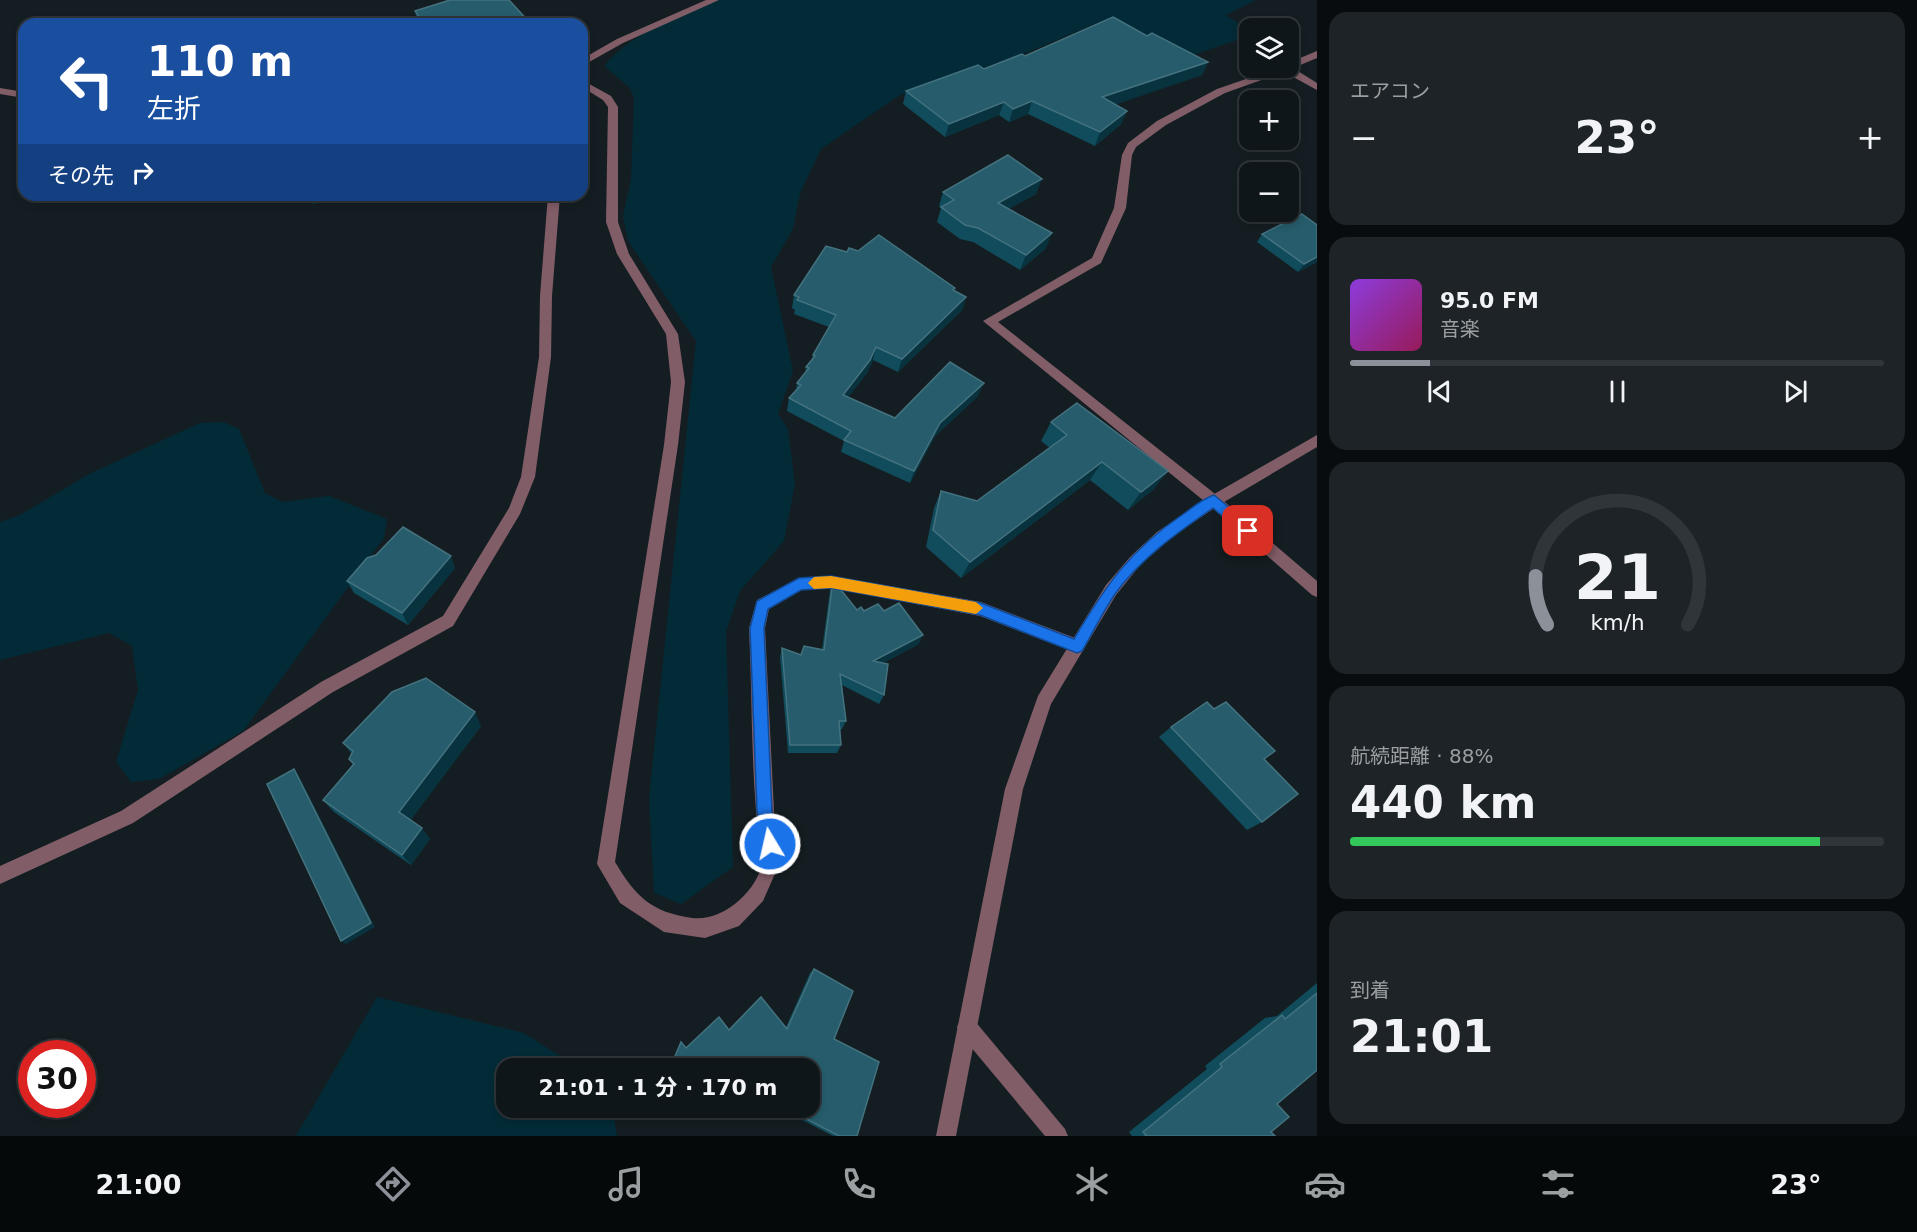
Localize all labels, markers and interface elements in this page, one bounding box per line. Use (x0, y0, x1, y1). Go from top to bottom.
map controls (1239, 18, 1299, 222)
button: layers (1239, 18, 1299, 78)
text: 110 m (147, 37, 293, 86)
icon: left (48, 42, 126, 120)
text: エアコン (1350, 79, 1430, 103)
button: + (1239, 90, 1299, 150)
text: 左折 (147, 93, 201, 124)
text: 23° (1574, 111, 1660, 164)
text: − (1350, 118, 1378, 157)
text: + (1856, 118, 1884, 157)
icon: right (126, 156, 159, 189)
button: − (1239, 162, 1299, 222)
text: その先 (48, 163, 114, 188)
text: 95.0 FM (1440, 288, 1539, 313)
text: 音楽 (1440, 317, 1480, 341)
icon: previous (1423, 375, 1456, 408)
icon: pause (1601, 375, 1634, 408)
icon: next (1779, 375, 1812, 408)
pin (1222, 505, 1273, 556)
icon: arrive (1231, 514, 1264, 547)
text: 21 (1574, 541, 1660, 614)
text: km/h (1590, 610, 1644, 635)
text: 航続距離 · 88% (1350, 744, 1494, 768)
text: 440 km (1350, 776, 1536, 829)
position arrow (738, 812, 802, 876)
text: 到着 (1350, 978, 1390, 1002)
text: 21:01 (1350, 1010, 1493, 1063)
speed limit sign: 30 (18, 1040, 96, 1118)
text: 21:01 · 1 分 · 170 m (539, 1075, 777, 1100)
icon: directions (372, 1163, 414, 1205)
icon: music (605, 1163, 647, 1205)
icon: phone (838, 1163, 880, 1205)
icon: climate (1071, 1163, 1113, 1205)
icon: car (1304, 1163, 1346, 1205)
icon: filters (1537, 1163, 1579, 1205)
text: 21:00 (95, 1169, 181, 1200)
text: 23° (1770, 1169, 1821, 1200)

